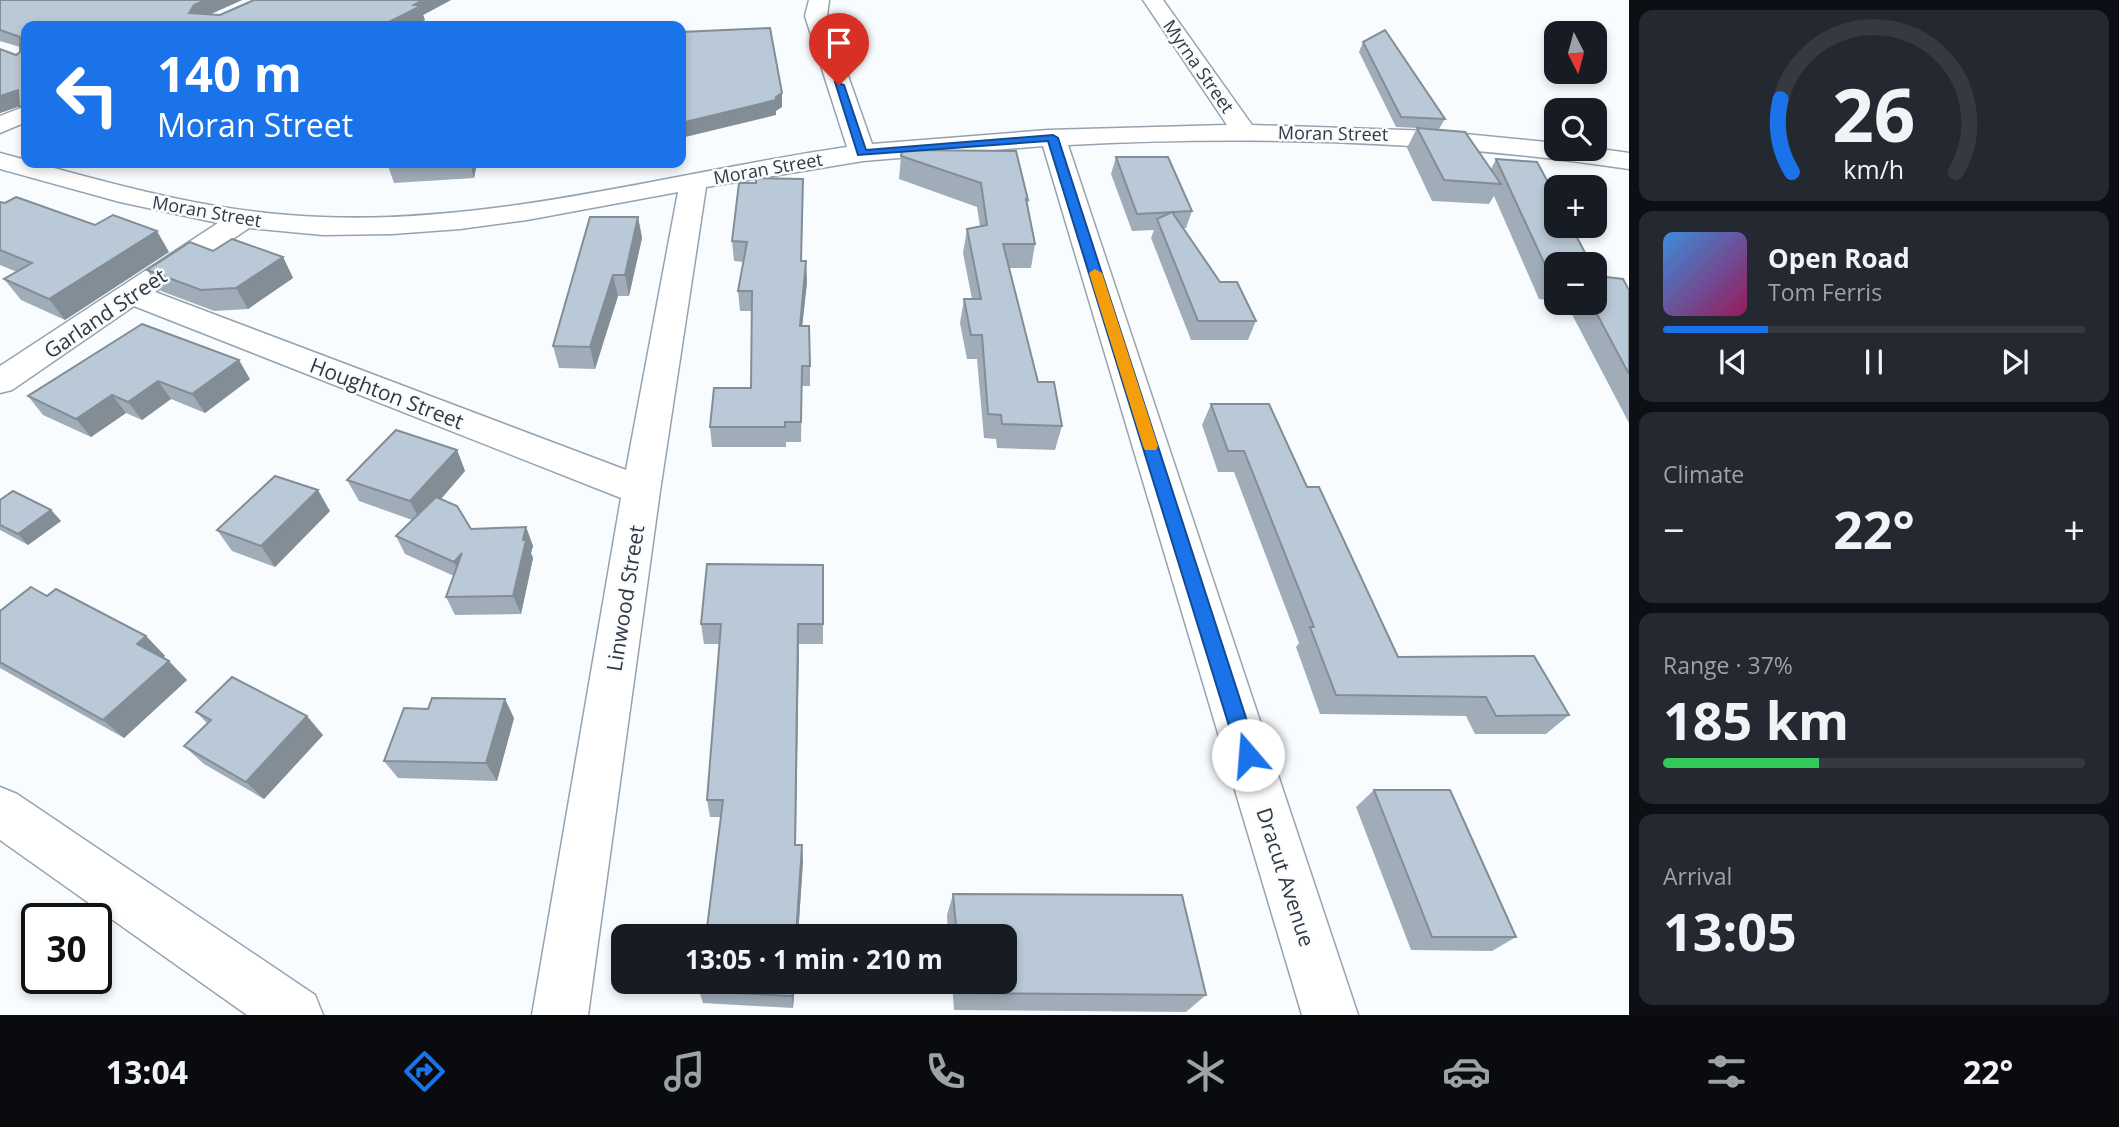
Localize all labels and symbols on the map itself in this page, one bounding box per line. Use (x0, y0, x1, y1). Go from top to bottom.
pin (809, 13, 869, 85)
street label: Myrna Street (1158, 15, 1240, 117)
north arrow (1544, 21, 1606, 84)
street label: Moran Street (1278, 120, 1388, 146)
street label: Moran Street (712, 147, 824, 189)
street label: Moran Street (151, 190, 263, 232)
street label: Garland Street (38, 262, 172, 364)
street label: Houghton Street (306, 351, 468, 435)
street label: Linwood Street (600, 523, 650, 673)
position arrow (1211, 718, 1285, 792)
street label: Dracut Avenue (1250, 804, 1322, 950)
speed limit sign: 30 (21, 903, 112, 994)

